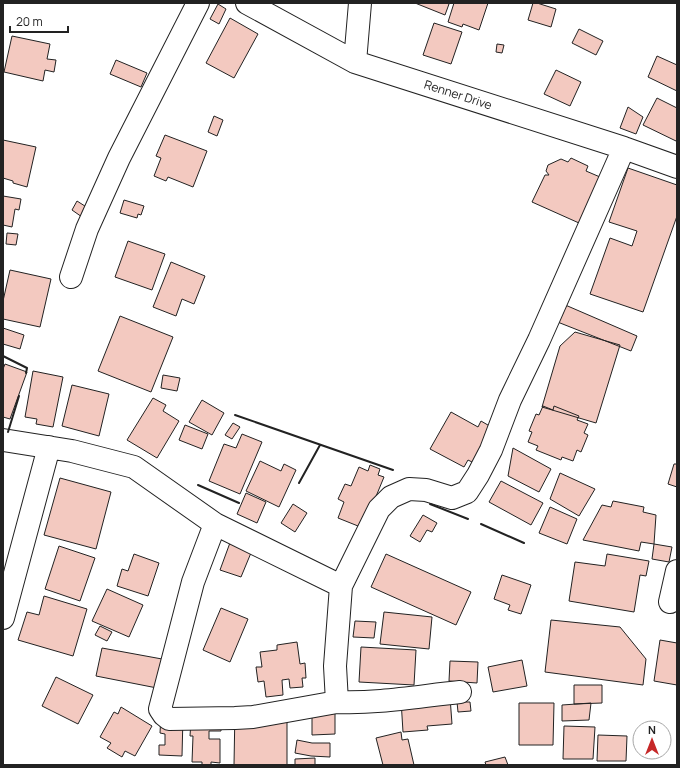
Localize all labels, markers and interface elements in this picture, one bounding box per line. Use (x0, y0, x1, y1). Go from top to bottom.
scale bar (10, 8, 68, 34)
text: 20 m (16, 13, 43, 30)
street label: Renner Drive (422, 76, 494, 113)
north arrow (632, 720, 672, 760)
text: N (648, 722, 656, 737)

